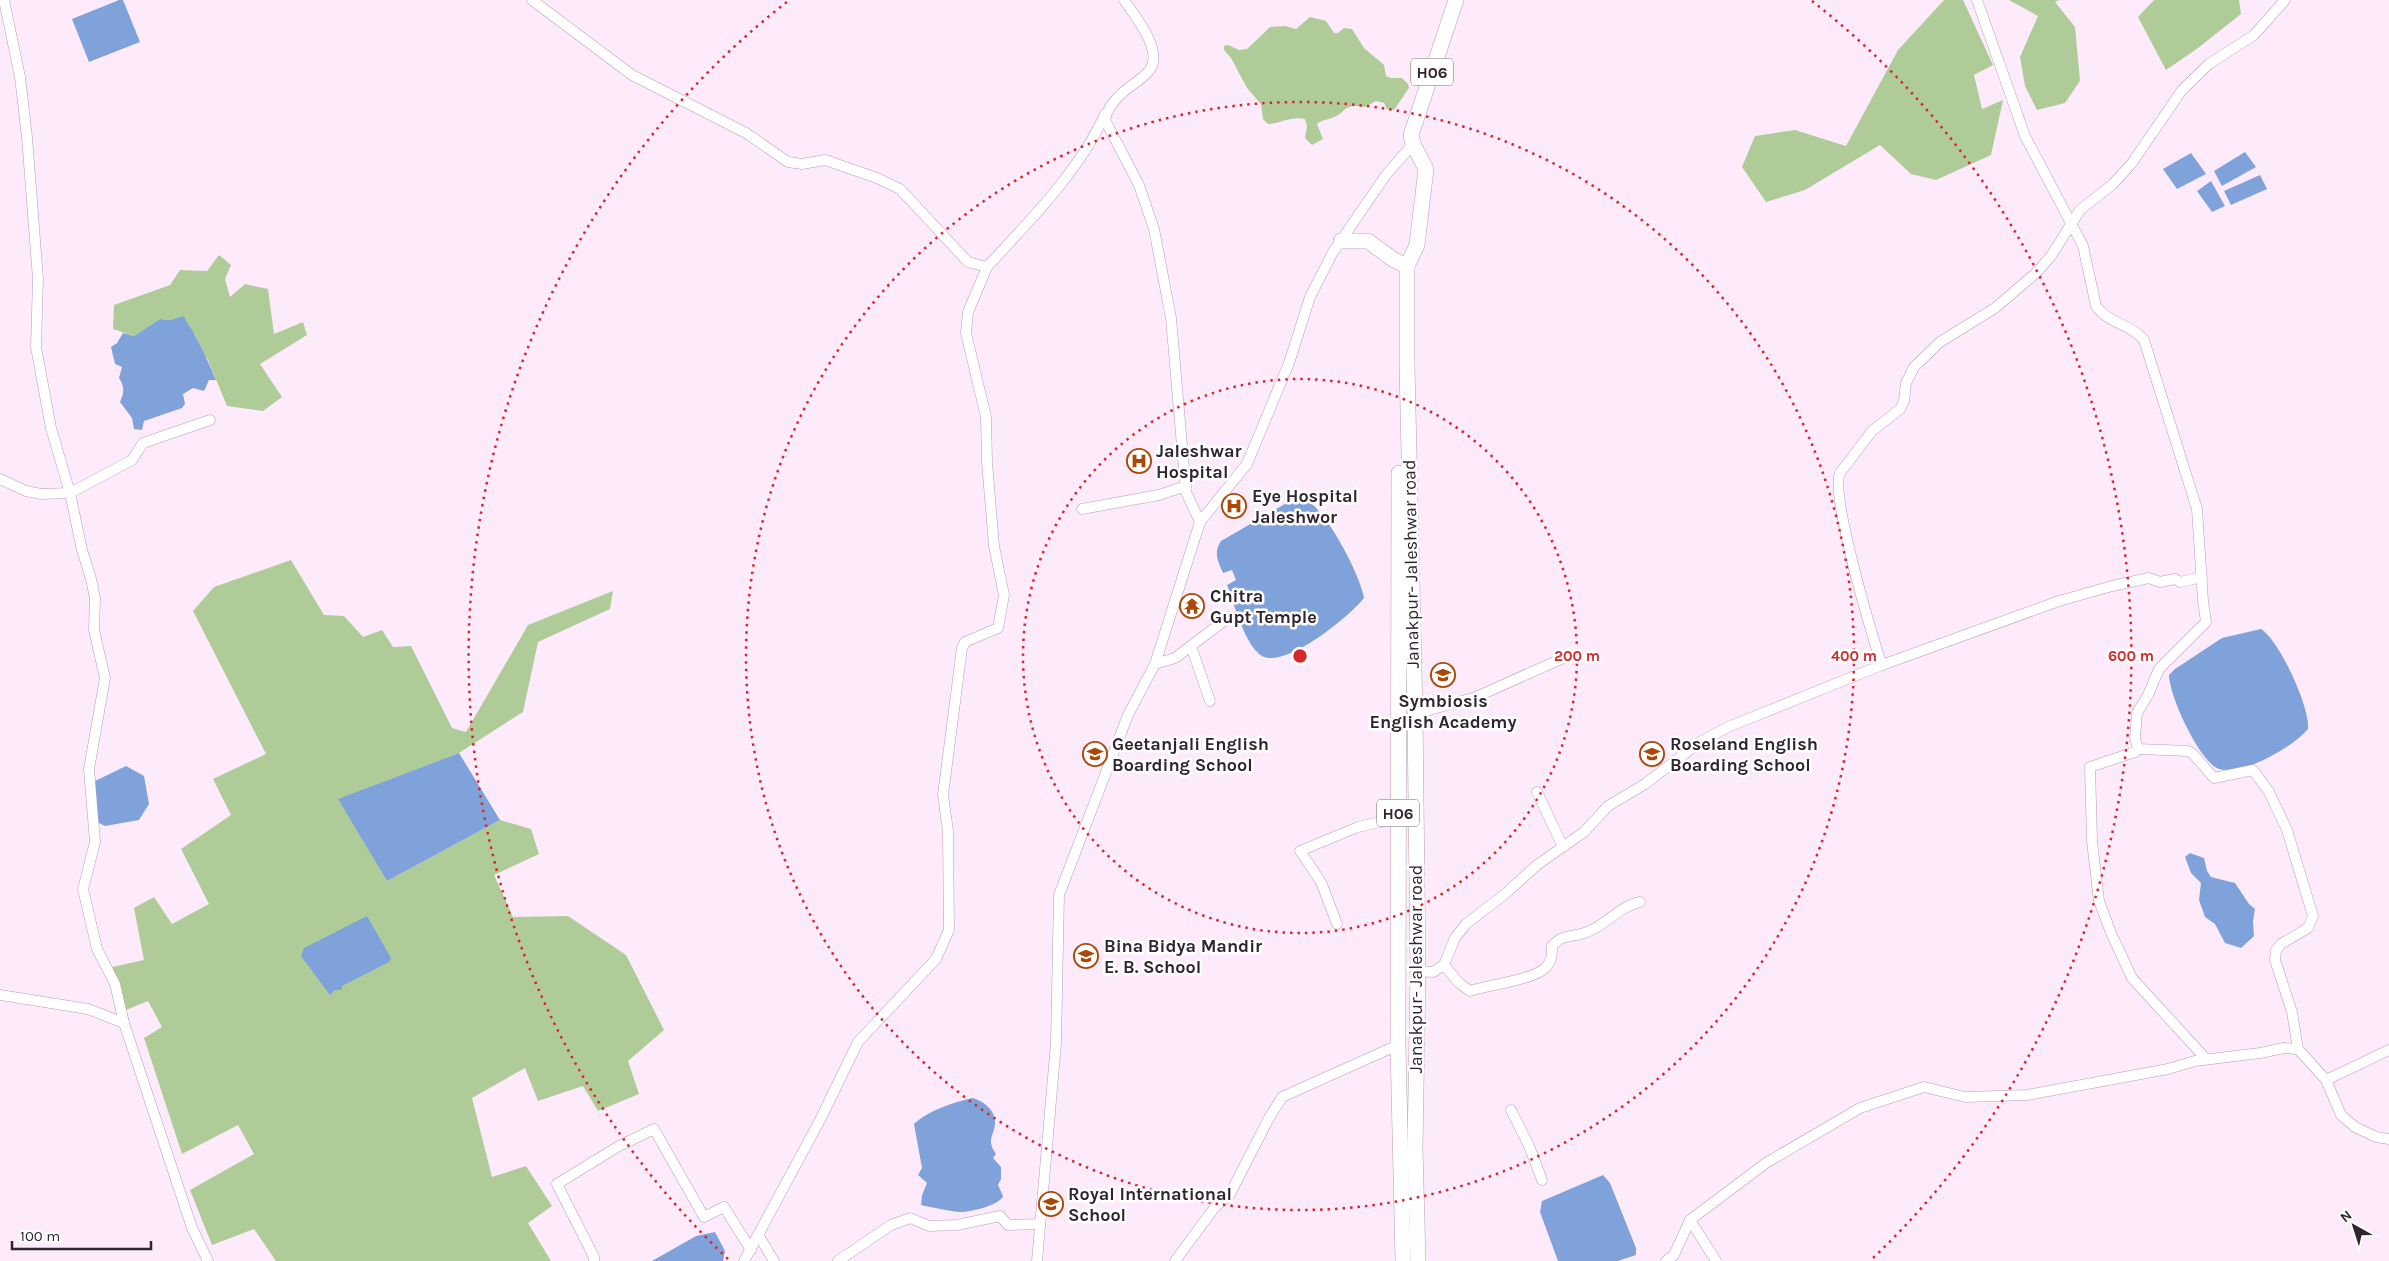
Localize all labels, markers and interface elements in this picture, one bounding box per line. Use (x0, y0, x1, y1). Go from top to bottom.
road number: H06 (1411, 58, 1453, 86)
place label: Jaleshwar Hospital (1156, 440, 1241, 483)
hospital icon: Jaleshwar Hospital (1126, 448, 1152, 474)
street label: Janakpur- Jaleshwar road (1398, 459, 1424, 669)
place label: Eye Hospital Jaleshwor (1252, 485, 1358, 528)
hospital icon: Eye Hospital Jaleshwor (1221, 493, 1247, 519)
place label: Chitra Gupt Temple (1210, 585, 1317, 628)
temple icon: Chitra Gupt Temple (1179, 593, 1205, 619)
centre of rings (1291, 647, 1309, 665)
text: 200 m (1554, 647, 1600, 665)
text: 400 m (1831, 647, 1877, 665)
text: 600 m (2108, 647, 2154, 665)
school or university icon: Symbiosis English Academy (1430, 662, 1456, 688)
place label: Symbiosis English Academy (1370, 690, 1516, 733)
place label: Geetanjali English Boarding School (1112, 733, 1269, 776)
place label: Roseland English Boarding School (1670, 733, 1818, 776)
school or university icon: Geetanjali English Boarding School (1082, 741, 1108, 767)
school or university icon: Roseland English Boarding School (1639, 741, 1665, 767)
road number: H06 (1377, 800, 1419, 826)
street label: Janakpur- Jaleshwar road (1405, 865, 1427, 1073)
place label: Bina Bidya Mandir E. B. School (1104, 935, 1262, 978)
school or university icon: Bina Bidya Mandir E. B. School (1073, 943, 1099, 969)
place label: Royal International School (1068, 1183, 1232, 1226)
school or university icon: Royal International School (1038, 1191, 1064, 1217)
north arrow (2329, 1201, 2379, 1251)
text: N (2337, 1207, 2355, 1226)
scale bar (12, 1218, 151, 1250)
text: 100 m (20, 1227, 60, 1245)

